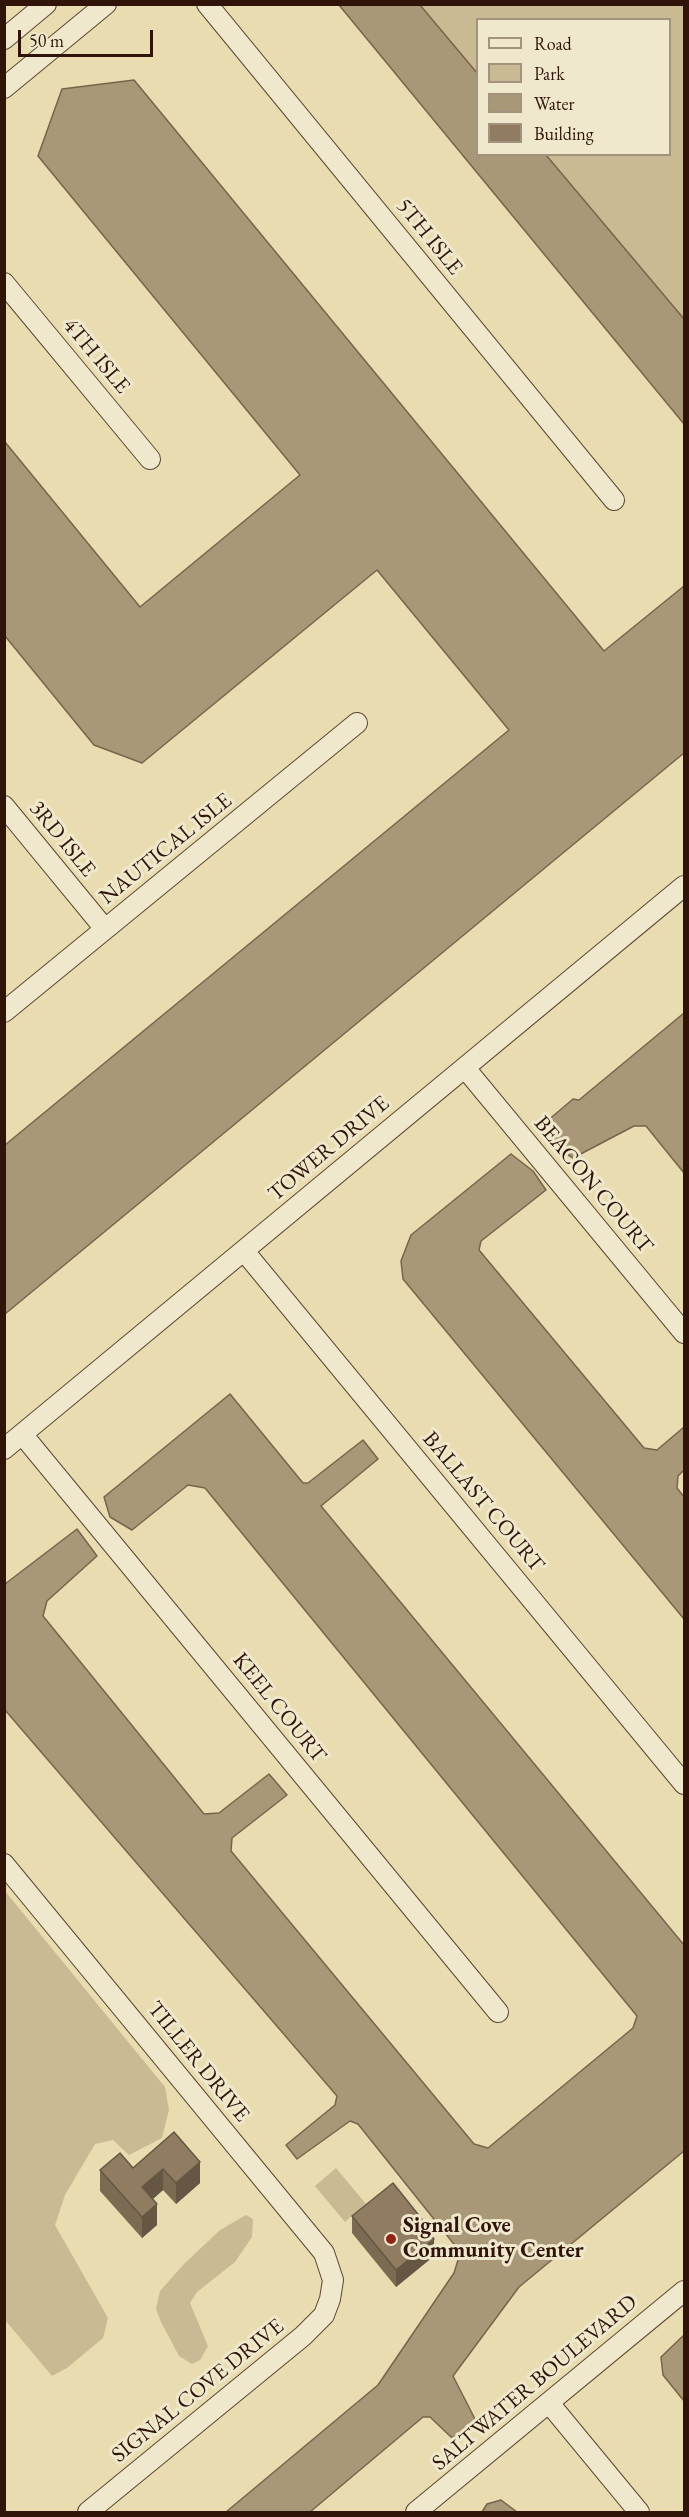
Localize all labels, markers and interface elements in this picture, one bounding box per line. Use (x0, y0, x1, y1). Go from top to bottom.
scale bar (21, 18, 156, 56)
legend (476, 18, 671, 156)
text: 50 m (29, 29, 64, 52)
text: Road (534, 32, 572, 55)
text: Park (534, 62, 565, 85)
text: Water (534, 92, 575, 115)
text: Building (534, 122, 594, 145)
street label: 5TH ISLE (390, 194, 468, 280)
street label: 4TH ISLE (57, 313, 135, 399)
street label: NAUTICAL ISLE (95, 788, 237, 910)
street label: 3RD ISLE (23, 796, 101, 882)
street label: TOWER DRIVE (263, 1091, 395, 1207)
street label: BEACON COURT (528, 1111, 658, 1259)
street label: BALLAST COURT (417, 1426, 549, 1578)
street label: KEEL COURT (227, 1648, 331, 1768)
street label: TILLER DRIVE (141, 1996, 255, 2128)
place label: Signal Cove Community Center (403, 2213, 584, 2264)
marker: Signal Cove Community Center (384, 2232, 398, 2246)
street label: SALTWATER BOULEVARD (427, 2289, 643, 2477)
street label: SIGNAL COVE DRIVE (107, 2313, 289, 2469)

